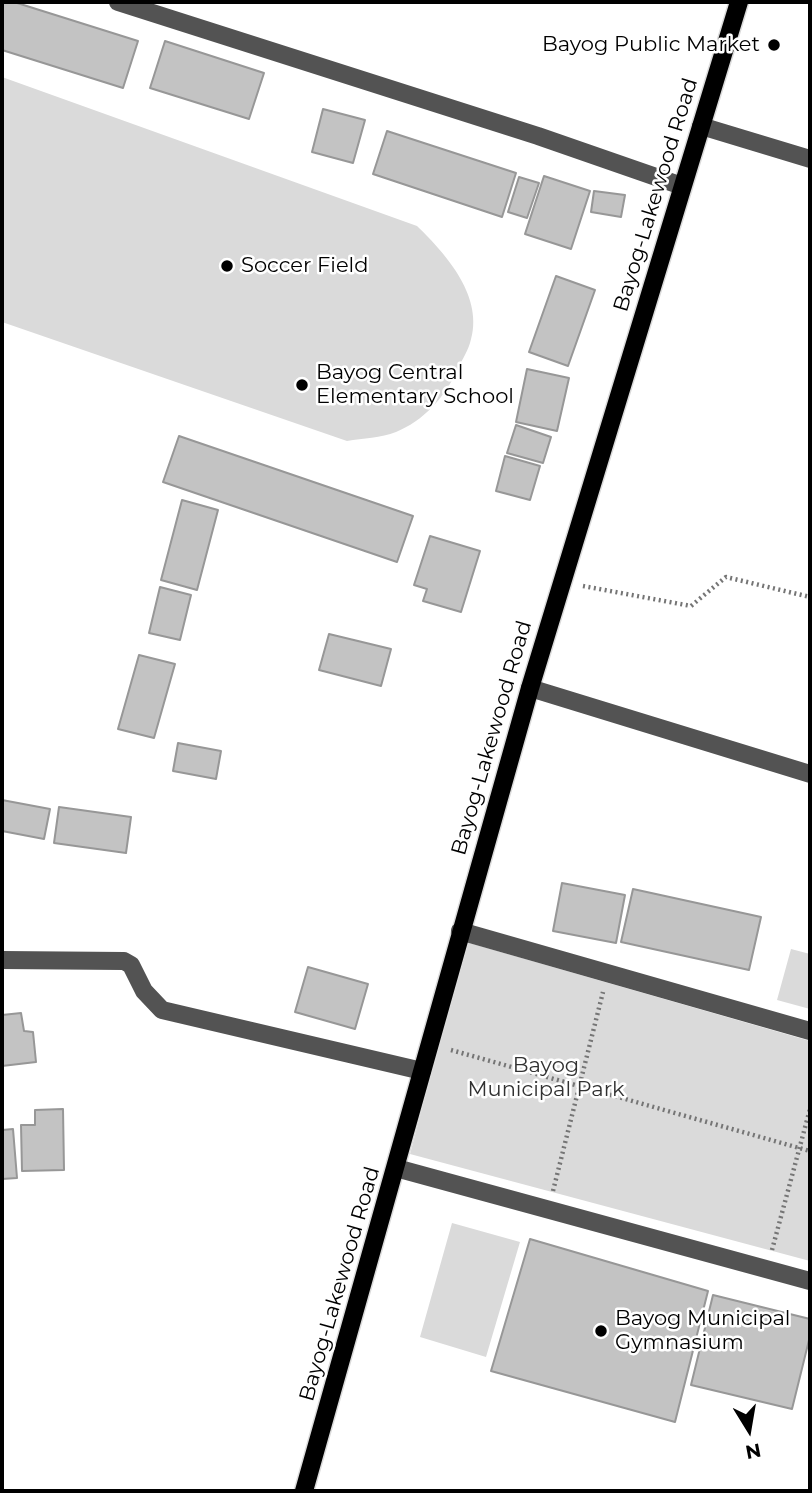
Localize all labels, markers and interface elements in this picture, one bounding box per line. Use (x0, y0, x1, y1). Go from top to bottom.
place label: Bayog Public Market (542, 32, 760, 58)
marker: Bayog Public Market (766, 37, 782, 53)
street label: Bayog-Lakewood Road (608, 75, 704, 315)
place label: Soccer Field (241, 253, 368, 279)
marker: Soccer Field (219, 258, 235, 274)
place label: Bayog Central Elementary School (316, 360, 514, 410)
marker: Bayog Central Elementary School (294, 377, 310, 393)
street label: Bayog-Lakewood Road (446, 618, 538, 858)
park label: Bayog Municipal Park (468, 1053, 624, 1103)
street label: Bayog-Lakewood Road (294, 1164, 386, 1404)
place label: Bayog Municipal Gymnasium (615, 1306, 790, 1356)
marker: Bayog Municipal Gymnasium (593, 1323, 609, 1339)
north arrow (714, 1395, 784, 1465)
text: N (743, 1438, 763, 1464)

